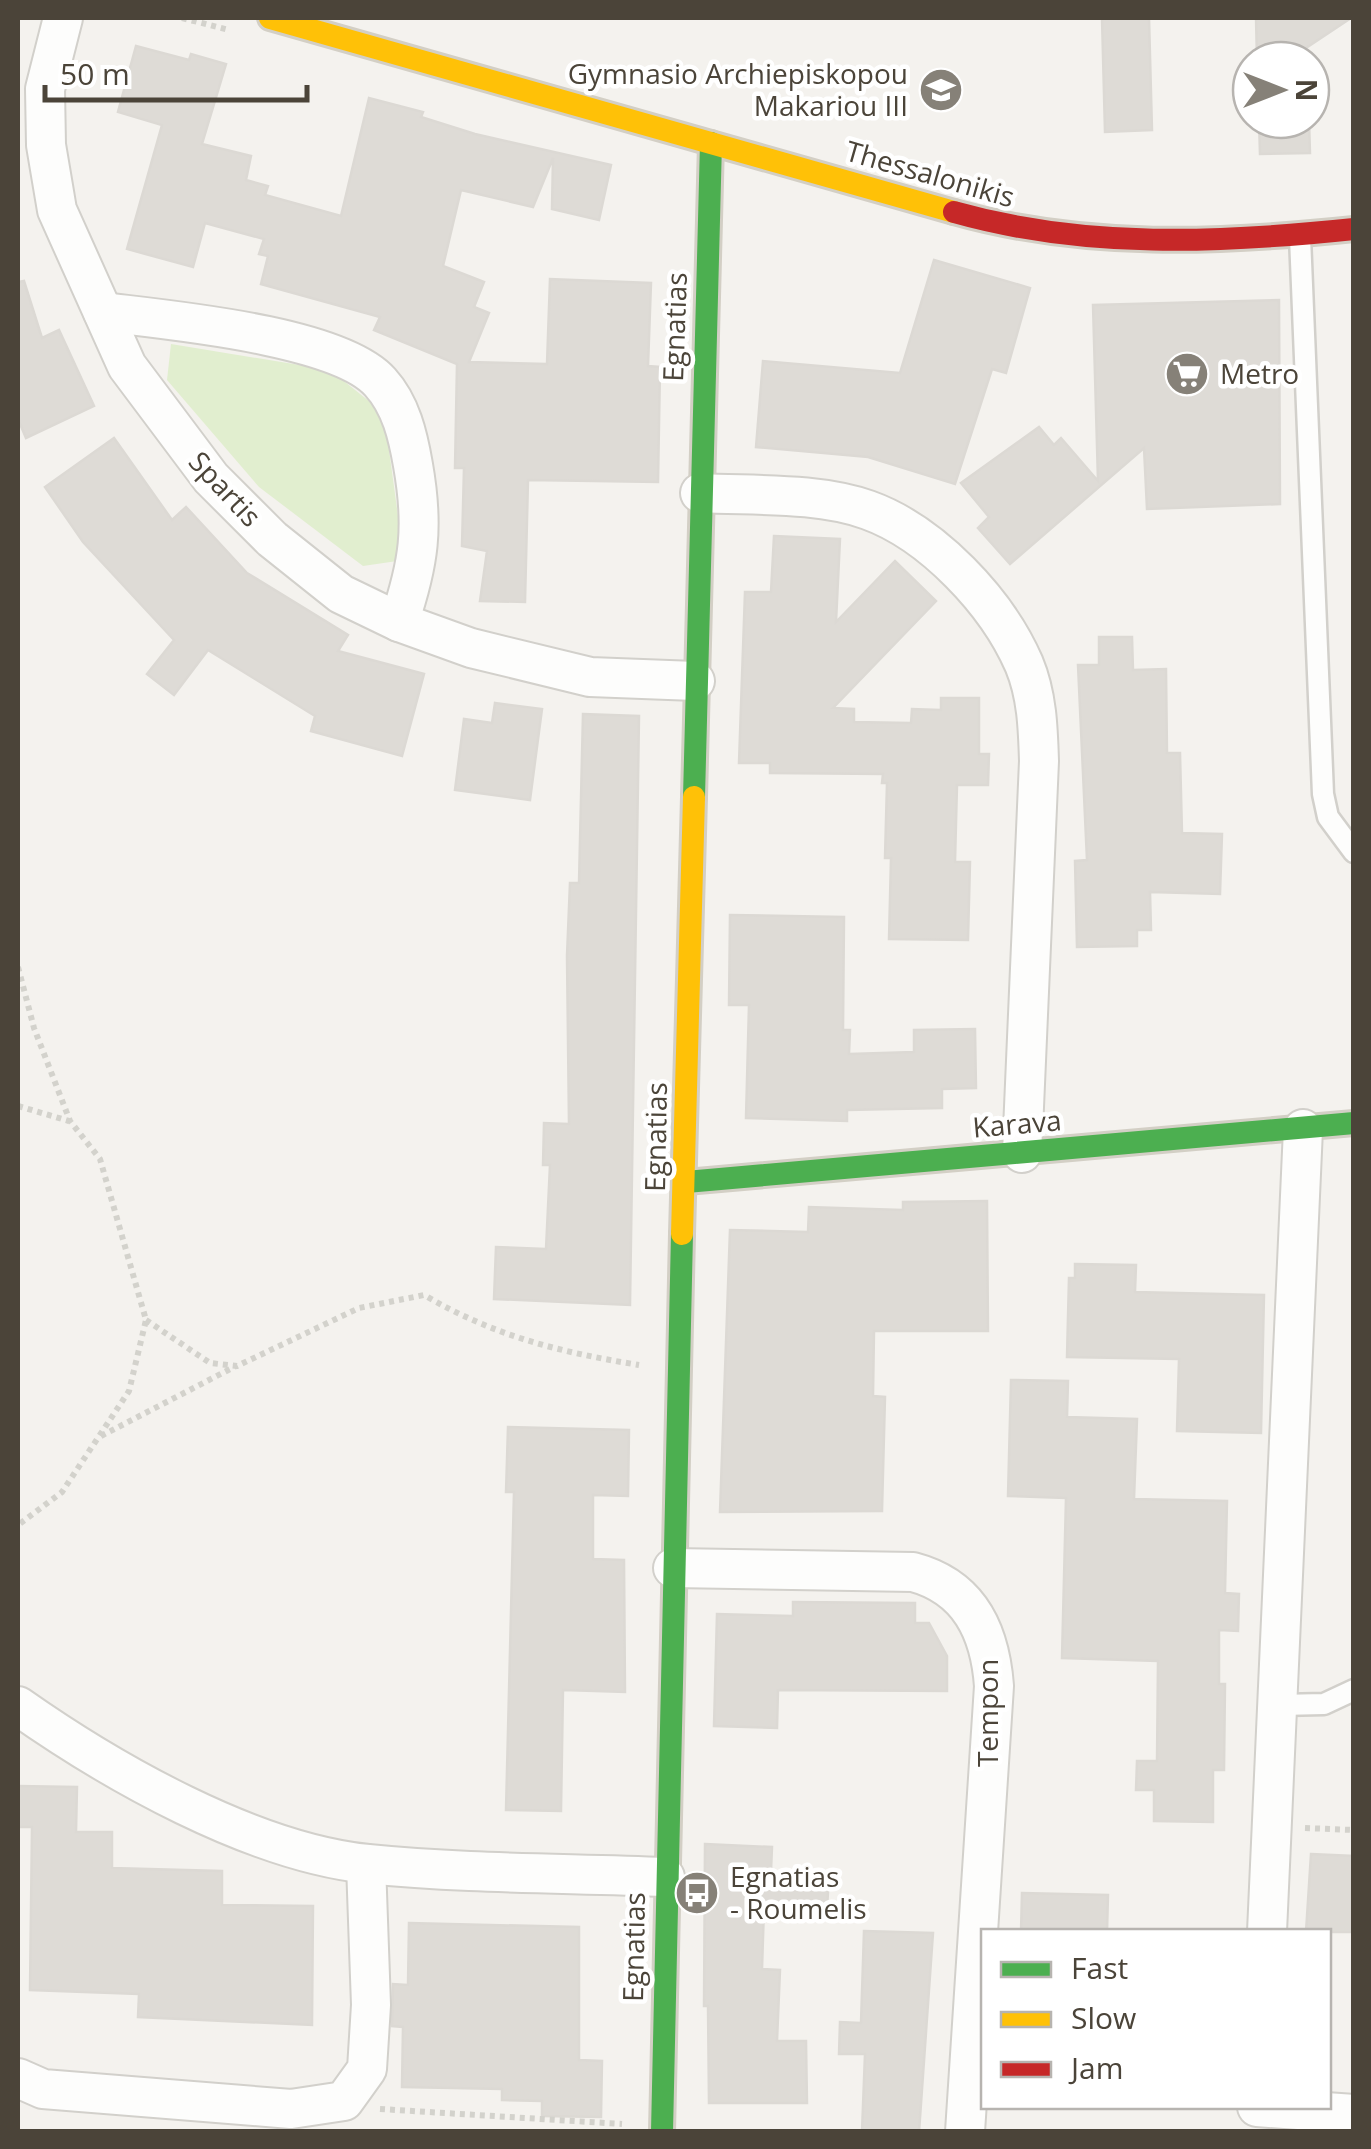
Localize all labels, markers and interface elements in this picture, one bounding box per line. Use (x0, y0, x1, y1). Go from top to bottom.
scale bar (45, 40, 308, 102)
north arrow (1231, 40, 1331, 140)
text: 50 m (60, 53, 130, 94)
place label: Gymnasio Archiepiskopou Makariou III (568, 54, 908, 124)
school or university icon: Gymnasio Archiepiskopou Makariou III (918, 67, 964, 113)
text: N (1288, 79, 1326, 101)
street label: Thessalonikis (841, 131, 1019, 215)
street label: Egnatias (653, 272, 695, 382)
supermarket icon: Metro (1164, 351, 1210, 397)
place label: Metro (1220, 354, 1299, 392)
street label: Spartis (181, 442, 270, 534)
street label: Egnatias (635, 1082, 675, 1192)
street label: Karava (971, 1100, 1063, 1146)
street label: Tempon (968, 1659, 1006, 1767)
place label: Egnatias - Roumelis (730, 1857, 867, 1927)
bus stop icon: Egnatias - Roumelis (674, 1870, 720, 1916)
street label: Egnatias (613, 1892, 653, 2002)
legend (981, 1929, 1331, 2109)
text: Fast (1071, 1947, 1128, 1988)
text: Slow (1071, 1997, 1136, 2038)
text: Jam (1068, 2047, 1124, 2088)

